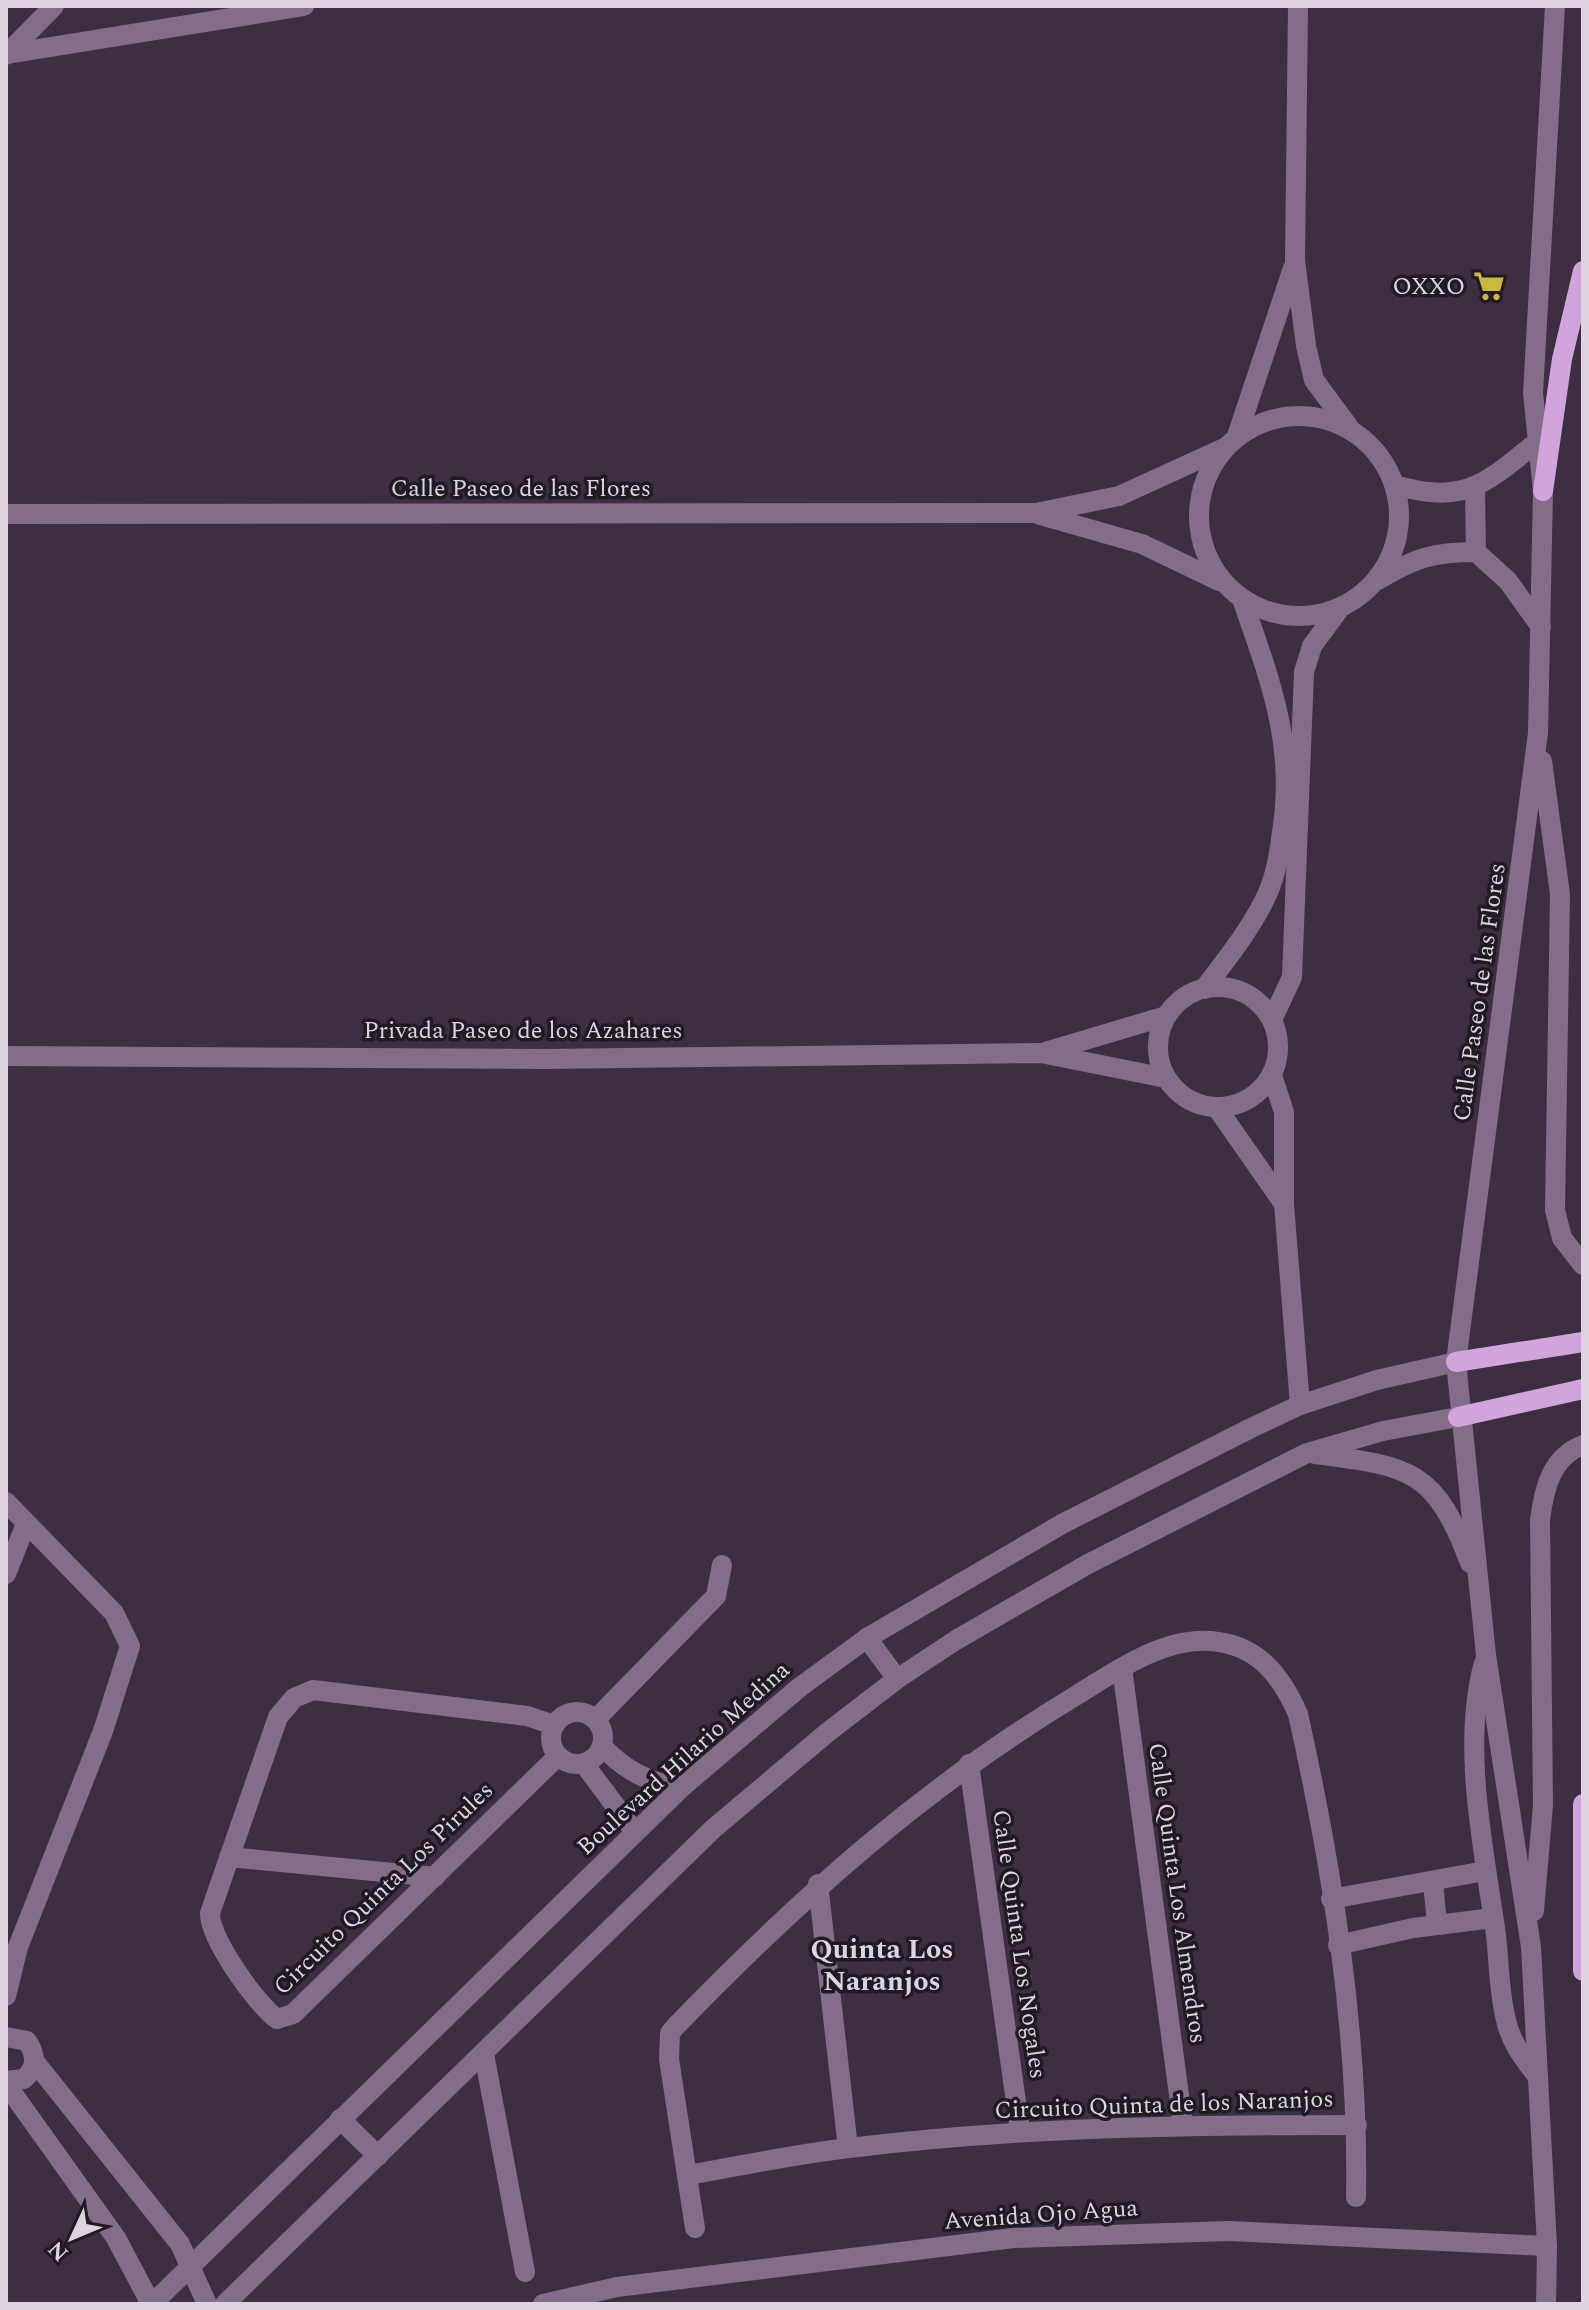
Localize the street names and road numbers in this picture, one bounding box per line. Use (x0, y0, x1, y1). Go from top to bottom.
street label: Calle Paseo de las Flores (391, 471, 651, 507)
street label: Calle Paseo de las Flores (1444, 861, 1516, 1124)
street label: Privada Paseo de los Azahares (363, 1013, 683, 1049)
street label: Boulevard Hilario Medina (569, 1653, 799, 1865)
street label: Calle Quinta Los Almendros (1138, 1741, 1216, 2046)
street label: Circuito Quinta Los Pirules (265, 1774, 502, 2004)
street label: Calle Quinta Los Nogales (982, 1807, 1056, 2081)
street label: Circuito Quinta de los Naranjos (994, 2081, 1334, 2129)
street label: Avenida Ojo Agua (943, 2190, 1140, 2240)

